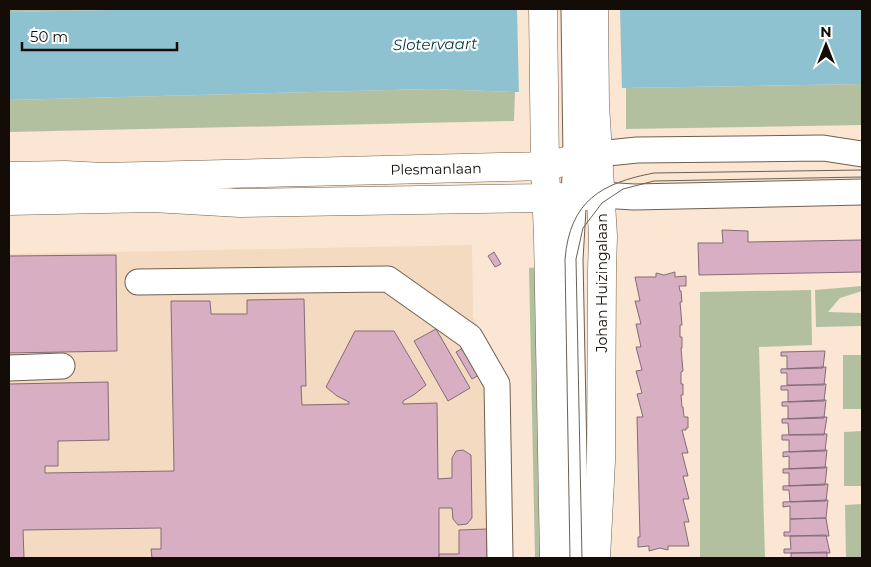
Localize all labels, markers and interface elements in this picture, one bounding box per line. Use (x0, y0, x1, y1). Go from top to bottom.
scale bar (22, 20, 178, 52)
north arrow (801, 20, 851, 70)
text: N (820, 23, 832, 41)
text: 50 m (30, 27, 68, 46)
water label: Slotervaart (393, 34, 477, 54)
street label: Plesmanlaan (390, 159, 482, 179)
street label: Johan Huizingalaan (593, 213, 611, 354)

